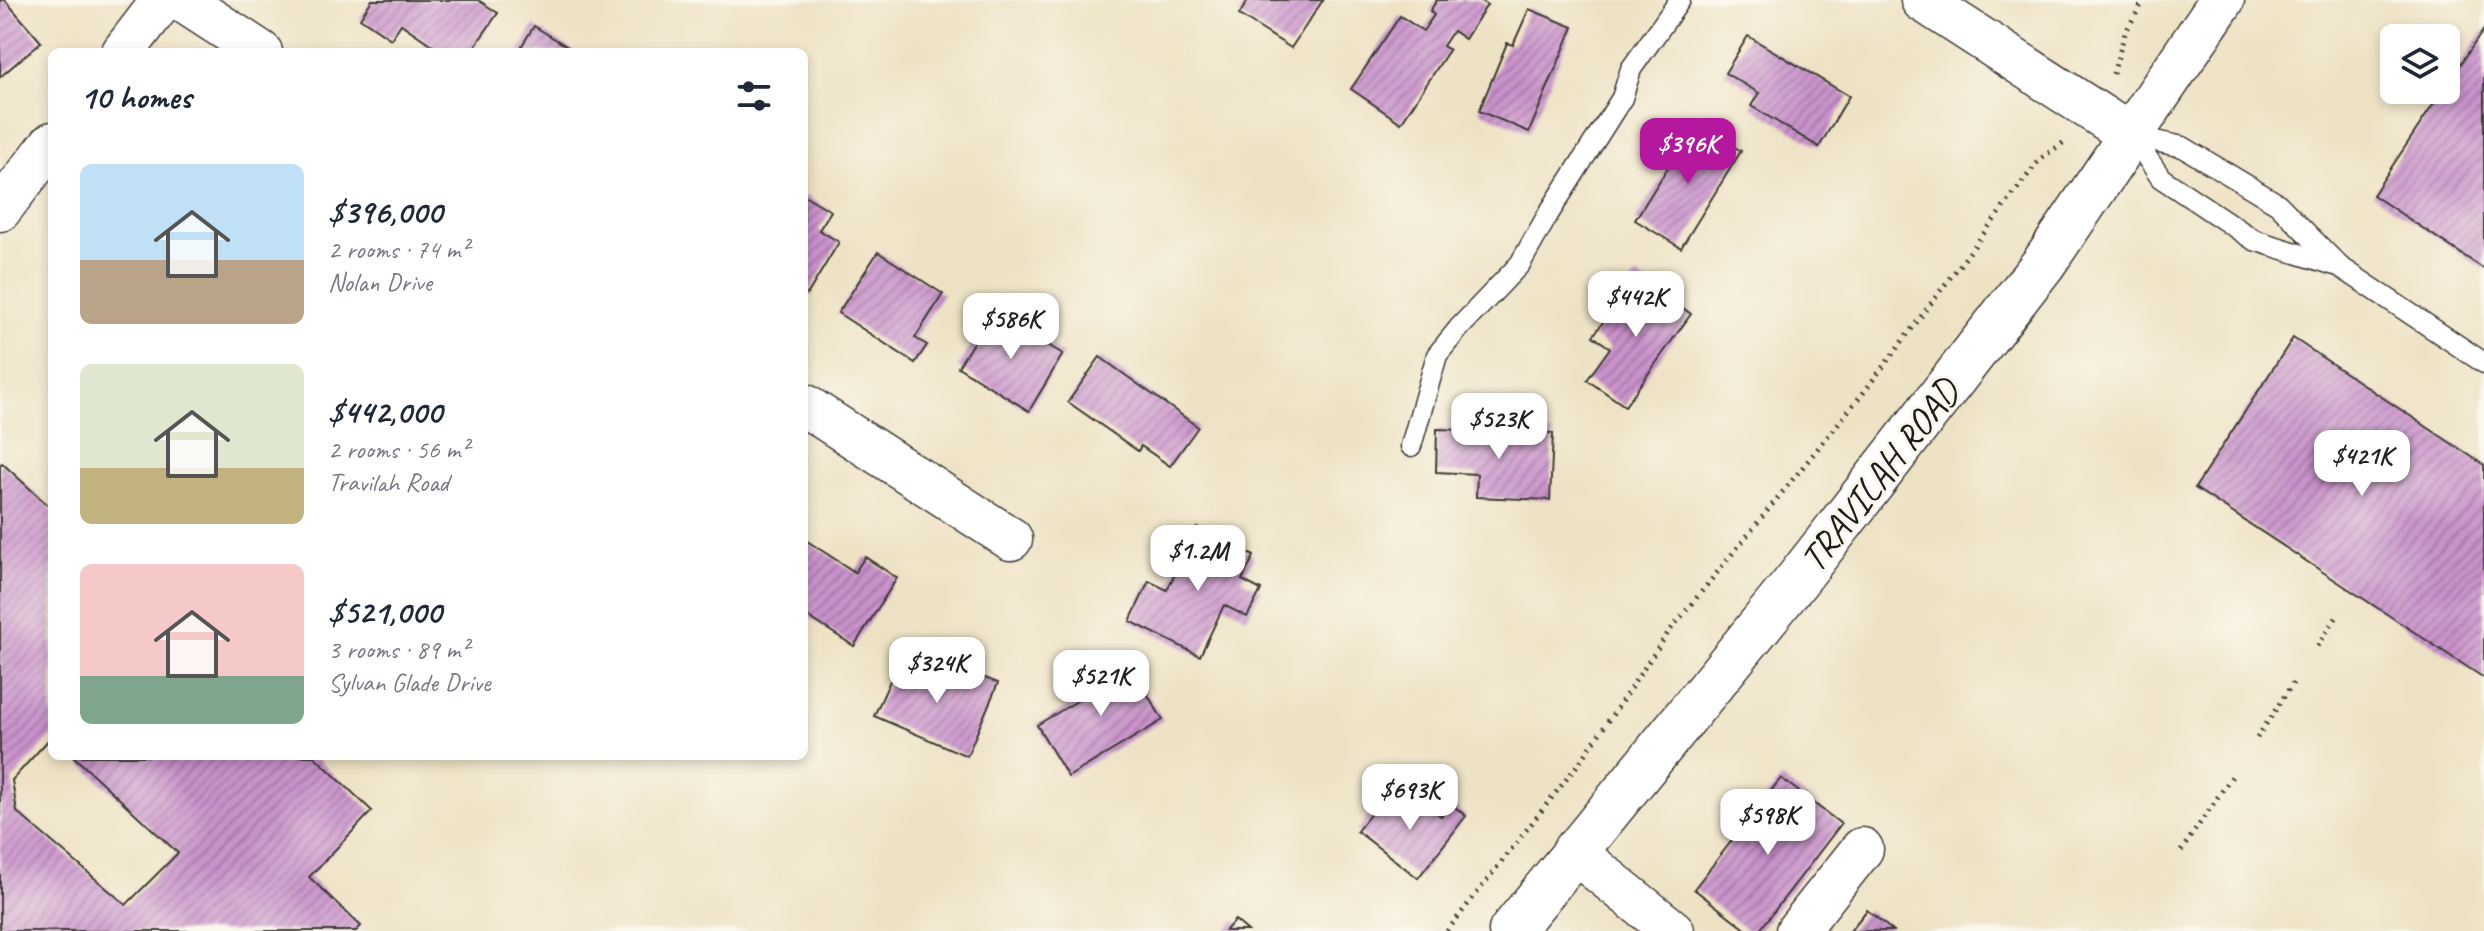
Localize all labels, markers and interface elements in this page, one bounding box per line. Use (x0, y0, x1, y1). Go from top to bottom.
map controls (2380, 24, 2460, 104)
button: layers (2380, 24, 2460, 104)
icon: filters (732, 74, 776, 118)
text: 10 homes (80, 75, 191, 118)
pin: $396K (1632, 118, 1744, 186)
text: $396K (1658, 127, 1718, 160)
text: $396,000 (328, 190, 442, 233)
icon: home (144, 196, 240, 292)
text: 2 rooms · 74 m² (328, 233, 469, 266)
text: Nolan Drive (328, 266, 432, 299)
pin: $442K (1580, 271, 1692, 339)
text: $442K (1606, 280, 1666, 313)
pin: $586K (955, 293, 1067, 361)
text: $586K (981, 302, 1041, 335)
street label: TRAVILAH ROAD (1790, 367, 1971, 581)
text: $442,000 (328, 390, 442, 433)
pin: $523K (1443, 393, 1555, 461)
icon: home (144, 396, 240, 492)
text: $523K (1469, 402, 1529, 435)
pin: $421K (2306, 430, 2418, 498)
text: 2 rooms · 56 m² (328, 433, 469, 466)
text: $421K (2332, 439, 2392, 472)
text: Travilah Road (328, 466, 449, 499)
pin: $1.2M (1142, 525, 1254, 593)
text: $1.2M (1168, 534, 1228, 567)
text: $521,000 (328, 590, 441, 633)
icon: home (144, 596, 240, 692)
text: 3 rooms · 89 m² (328, 633, 469, 666)
pin: $324K (881, 637, 993, 705)
text: $324K (907, 646, 967, 679)
pin: $521K (1045, 650, 1157, 718)
text: $521K (1071, 659, 1131, 692)
text: Sylvan Glade Drive (328, 666, 490, 699)
pin: $693K (1354, 764, 1466, 832)
text: $693K (1380, 773, 1440, 806)
pin: $598K (1712, 789, 1824, 857)
text: $598K (1738, 798, 1798, 831)

